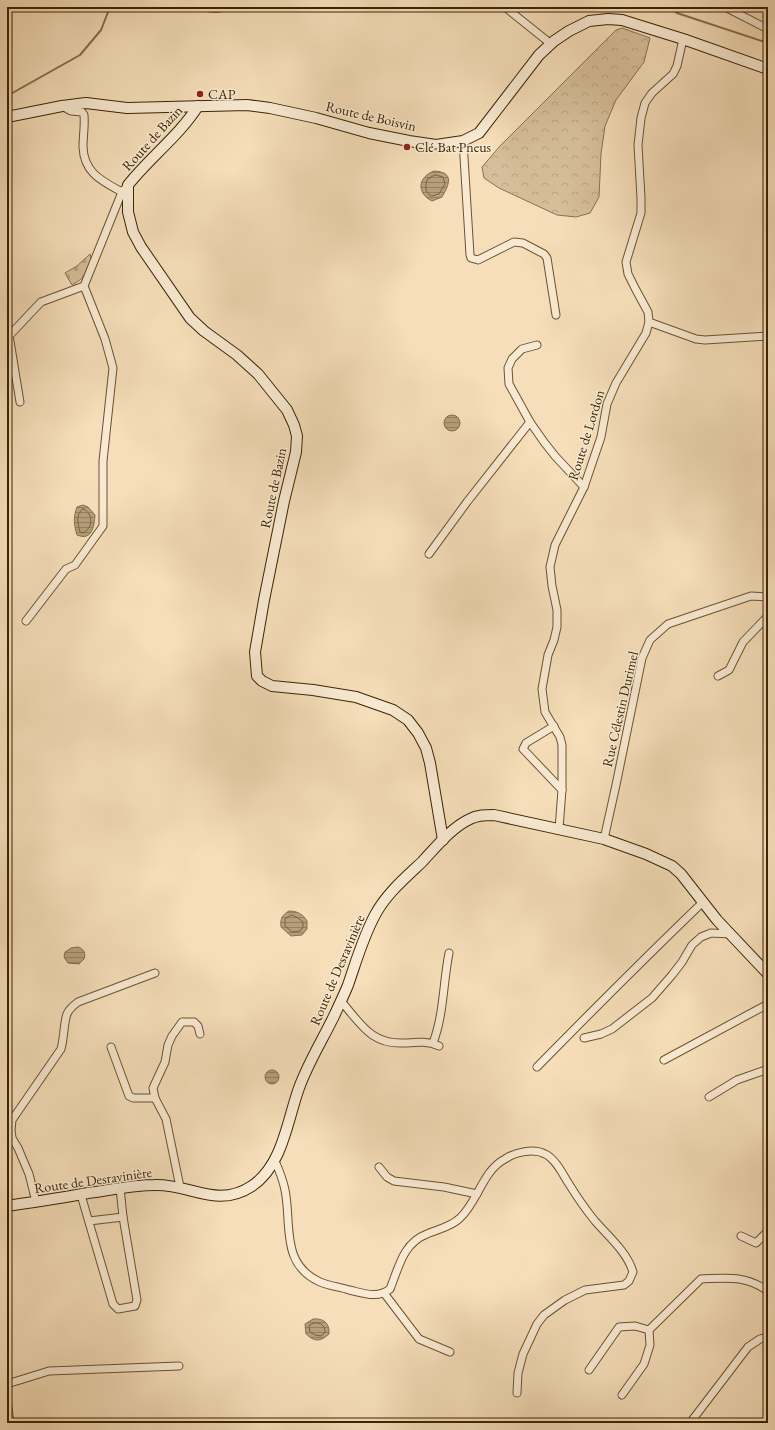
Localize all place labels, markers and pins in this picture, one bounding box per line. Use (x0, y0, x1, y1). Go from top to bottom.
place label: CAP (208, 85, 236, 103)
marker: CAP (195, 89, 205, 99)
place label: Clé-Bat Pneus (415, 138, 492, 156)
marker: Clé-Bat Pneus (402, 142, 412, 152)

